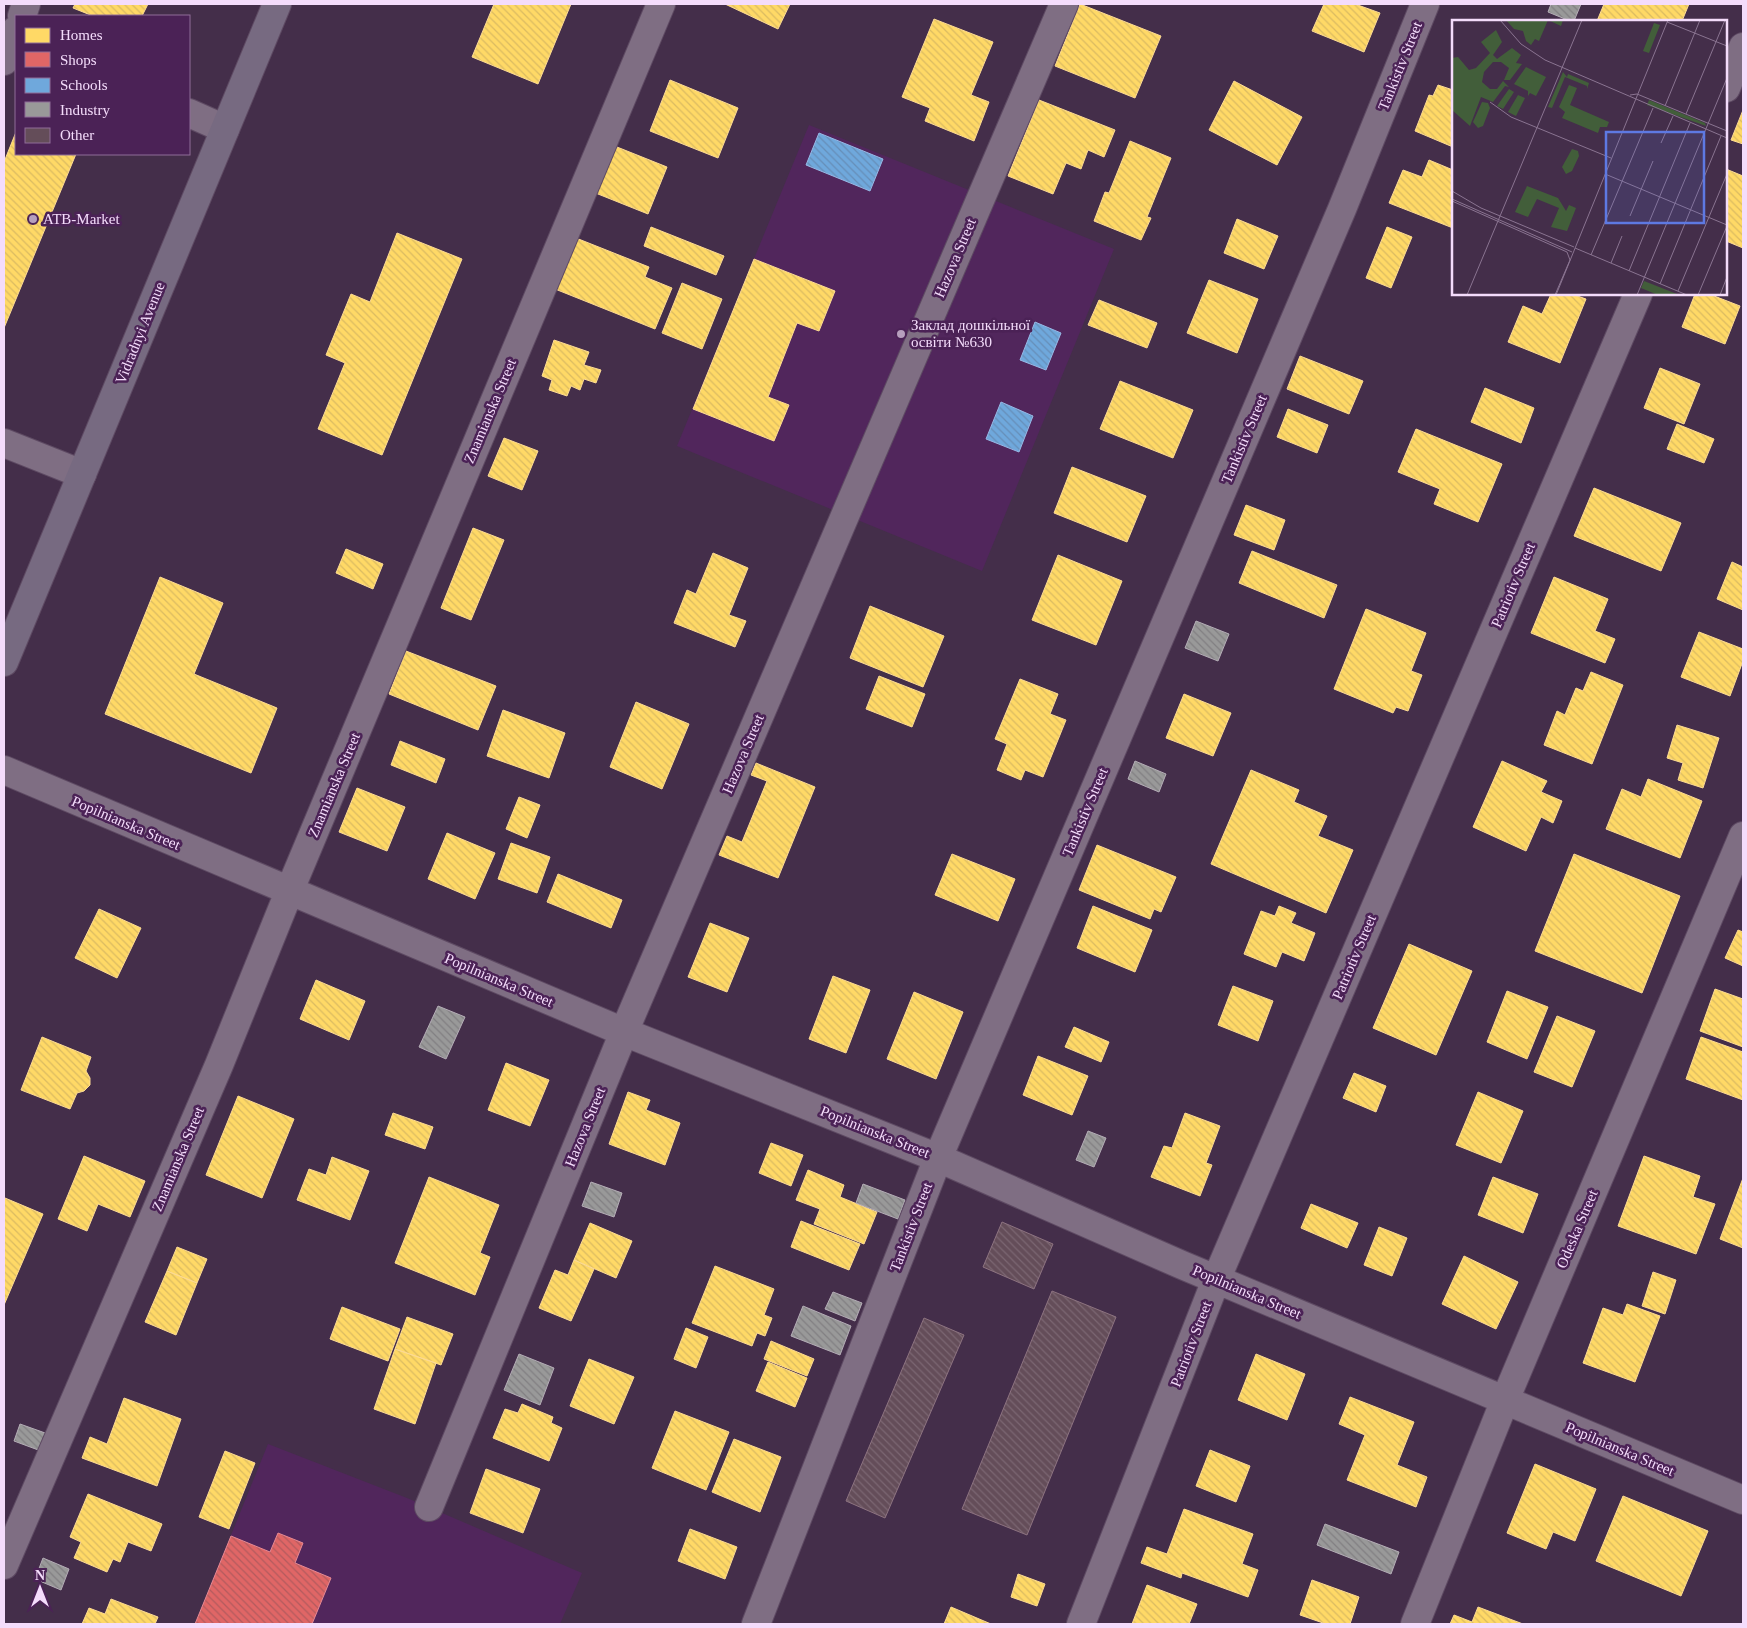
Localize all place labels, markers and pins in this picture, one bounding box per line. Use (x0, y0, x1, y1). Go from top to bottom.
place label: ATB-Market (43, 211, 120, 227)
marker: ATB-Market (27, 213, 39, 225)
place label: Заклад дошкільної освіти №630 (911, 317, 1031, 350)
marker: Заклад дошкільної освіти №630 (895, 328, 907, 340)

